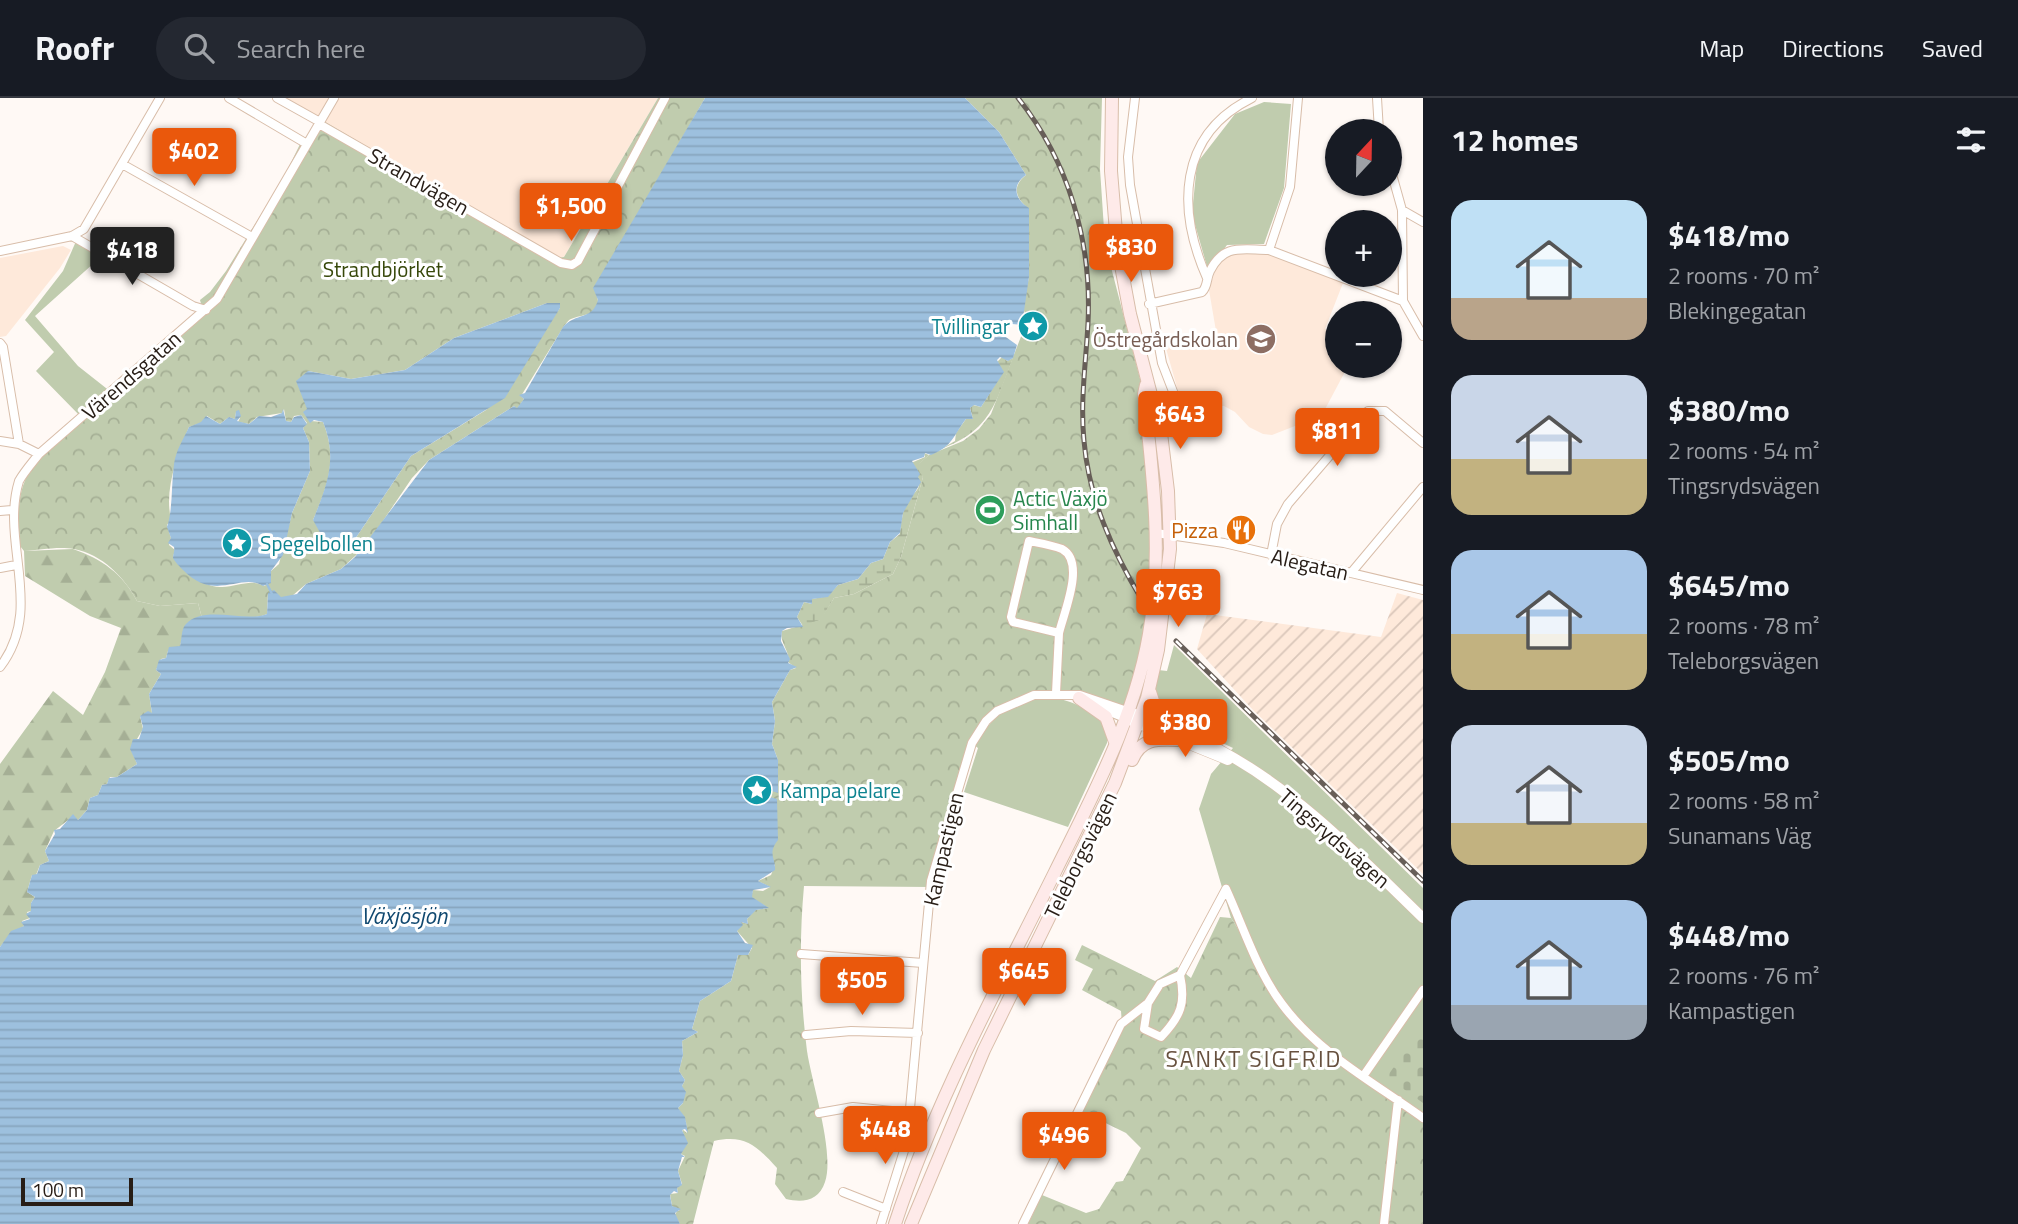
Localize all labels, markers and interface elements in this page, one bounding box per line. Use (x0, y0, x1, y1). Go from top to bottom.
search box (156, 17, 646, 80)
text: Roofr (35, 23, 114, 73)
icon: search (180, 29, 218, 67)
text: Search here (236, 29, 365, 68)
text: Map (1699, 30, 1744, 66)
text: Directions (1782, 30, 1884, 66)
text: Saved (1922, 30, 1983, 66)
text: 12 homes (1451, 117, 1578, 163)
north arrow (1325, 119, 1402, 196)
map controls (1325, 119, 1402, 378)
icon: filters (1952, 121, 1990, 159)
pin: $402 (153, 129, 235, 188)
text: $402 (168, 133, 220, 168)
street label: Strandvägen (363, 139, 475, 223)
pin: $1,500 (514, 184, 628, 243)
text: $1,500 (536, 188, 606, 223)
button: + (1325, 210, 1402, 287)
text: $418/mo (1668, 212, 1790, 258)
pin: $830 (1090, 225, 1172, 284)
pin: $418 (91, 228, 173, 287)
icon: home (1507, 228, 1591, 312)
text: $830 (1105, 229, 1157, 264)
text: $418 (106, 232, 158, 267)
park label: Strandbjörket (323, 253, 444, 285)
text: 2 rooms · 70 m² (1668, 258, 1819, 293)
text: Blekingegatan (1668, 293, 1806, 328)
button: − (1325, 301, 1402, 378)
place icon: Tvillingar (1016, 309, 1050, 343)
place label: Tvillingar (932, 310, 1010, 342)
school or university icon: Östregårdskolan (1244, 322, 1278, 356)
street label: Värendsgatan (74, 323, 188, 427)
place label: Östregårdskolan (1093, 323, 1238, 355)
text: $380/mo (1668, 387, 1790, 433)
pin: $643 (1139, 392, 1221, 451)
text: $643 (1154, 396, 1206, 431)
icon: home (1507, 403, 1591, 487)
pin: $811 (1296, 408, 1378, 468)
text: $811 (1311, 413, 1363, 448)
text: 2 rooms · 54 m² (1668, 433, 1819, 468)
text: Tingsrydsvägen (1668, 468, 1820, 503)
place label: Actic Växjö Simhall (1013, 482, 1108, 538)
sports icon: Actic Växjö Simhall (973, 493, 1007, 527)
restaurant icon: Pizza (1224, 513, 1258, 547)
place label: Pizza (1171, 514, 1218, 546)
place icon: Spegelbollen (220, 526, 254, 560)
place label: Spegelbollen (260, 527, 373, 559)
street label: Alegatan (1268, 540, 1352, 588)
text: $645/mo (1668, 562, 1790, 608)
pin: $763 (1137, 570, 1219, 629)
text: $763 (1152, 574, 1204, 609)
icon: home (1507, 578, 1591, 662)
text: 2 rooms · 78 m² (1668, 608, 1819, 643)
text: Teleborgsvägen (1668, 643, 1819, 678)
pin: $380 (1144, 700, 1226, 759)
text: $380 (1159, 704, 1211, 739)
text: $505/mo (1668, 737, 1790, 783)
icon: home (1507, 753, 1591, 837)
place icon: Kampa pelare (740, 773, 774, 807)
place label: Kampa pelare (780, 774, 901, 806)
street label: Tingsrydsvägen (1272, 780, 1398, 896)
text: 2 rooms · 58 m² (1668, 783, 1819, 818)
street label: Teleborgsvägen (1035, 786, 1125, 924)
street label: Kampastigen (914, 789, 972, 909)
text: Sunamans Väg (1668, 818, 1812, 853)
water label: Växjösjön (361, 898, 448, 933)
text: $448/mo (1668, 912, 1790, 958)
icon: home (1507, 928, 1591, 1012)
pin: $645 (983, 948, 1065, 1008)
text: $645 (998, 953, 1050, 988)
pin: $505 (821, 958, 903, 1017)
text: 2 rooms · 76 m² (1668, 958, 1819, 993)
text: $505 (836, 962, 888, 997)
text: Kampastigen (1668, 993, 1795, 1028)
district label: SANKT SIGFRID (1166, 1041, 1342, 1076)
pin: $448 (844, 1107, 926, 1166)
text: $448 (859, 1111, 911, 1146)
pin: $496 (1023, 1112, 1105, 1172)
text: $496 (1038, 1117, 1090, 1152)
scale bar (21, 1175, 133, 1207)
text: 100 m (32, 1175, 84, 1204)

